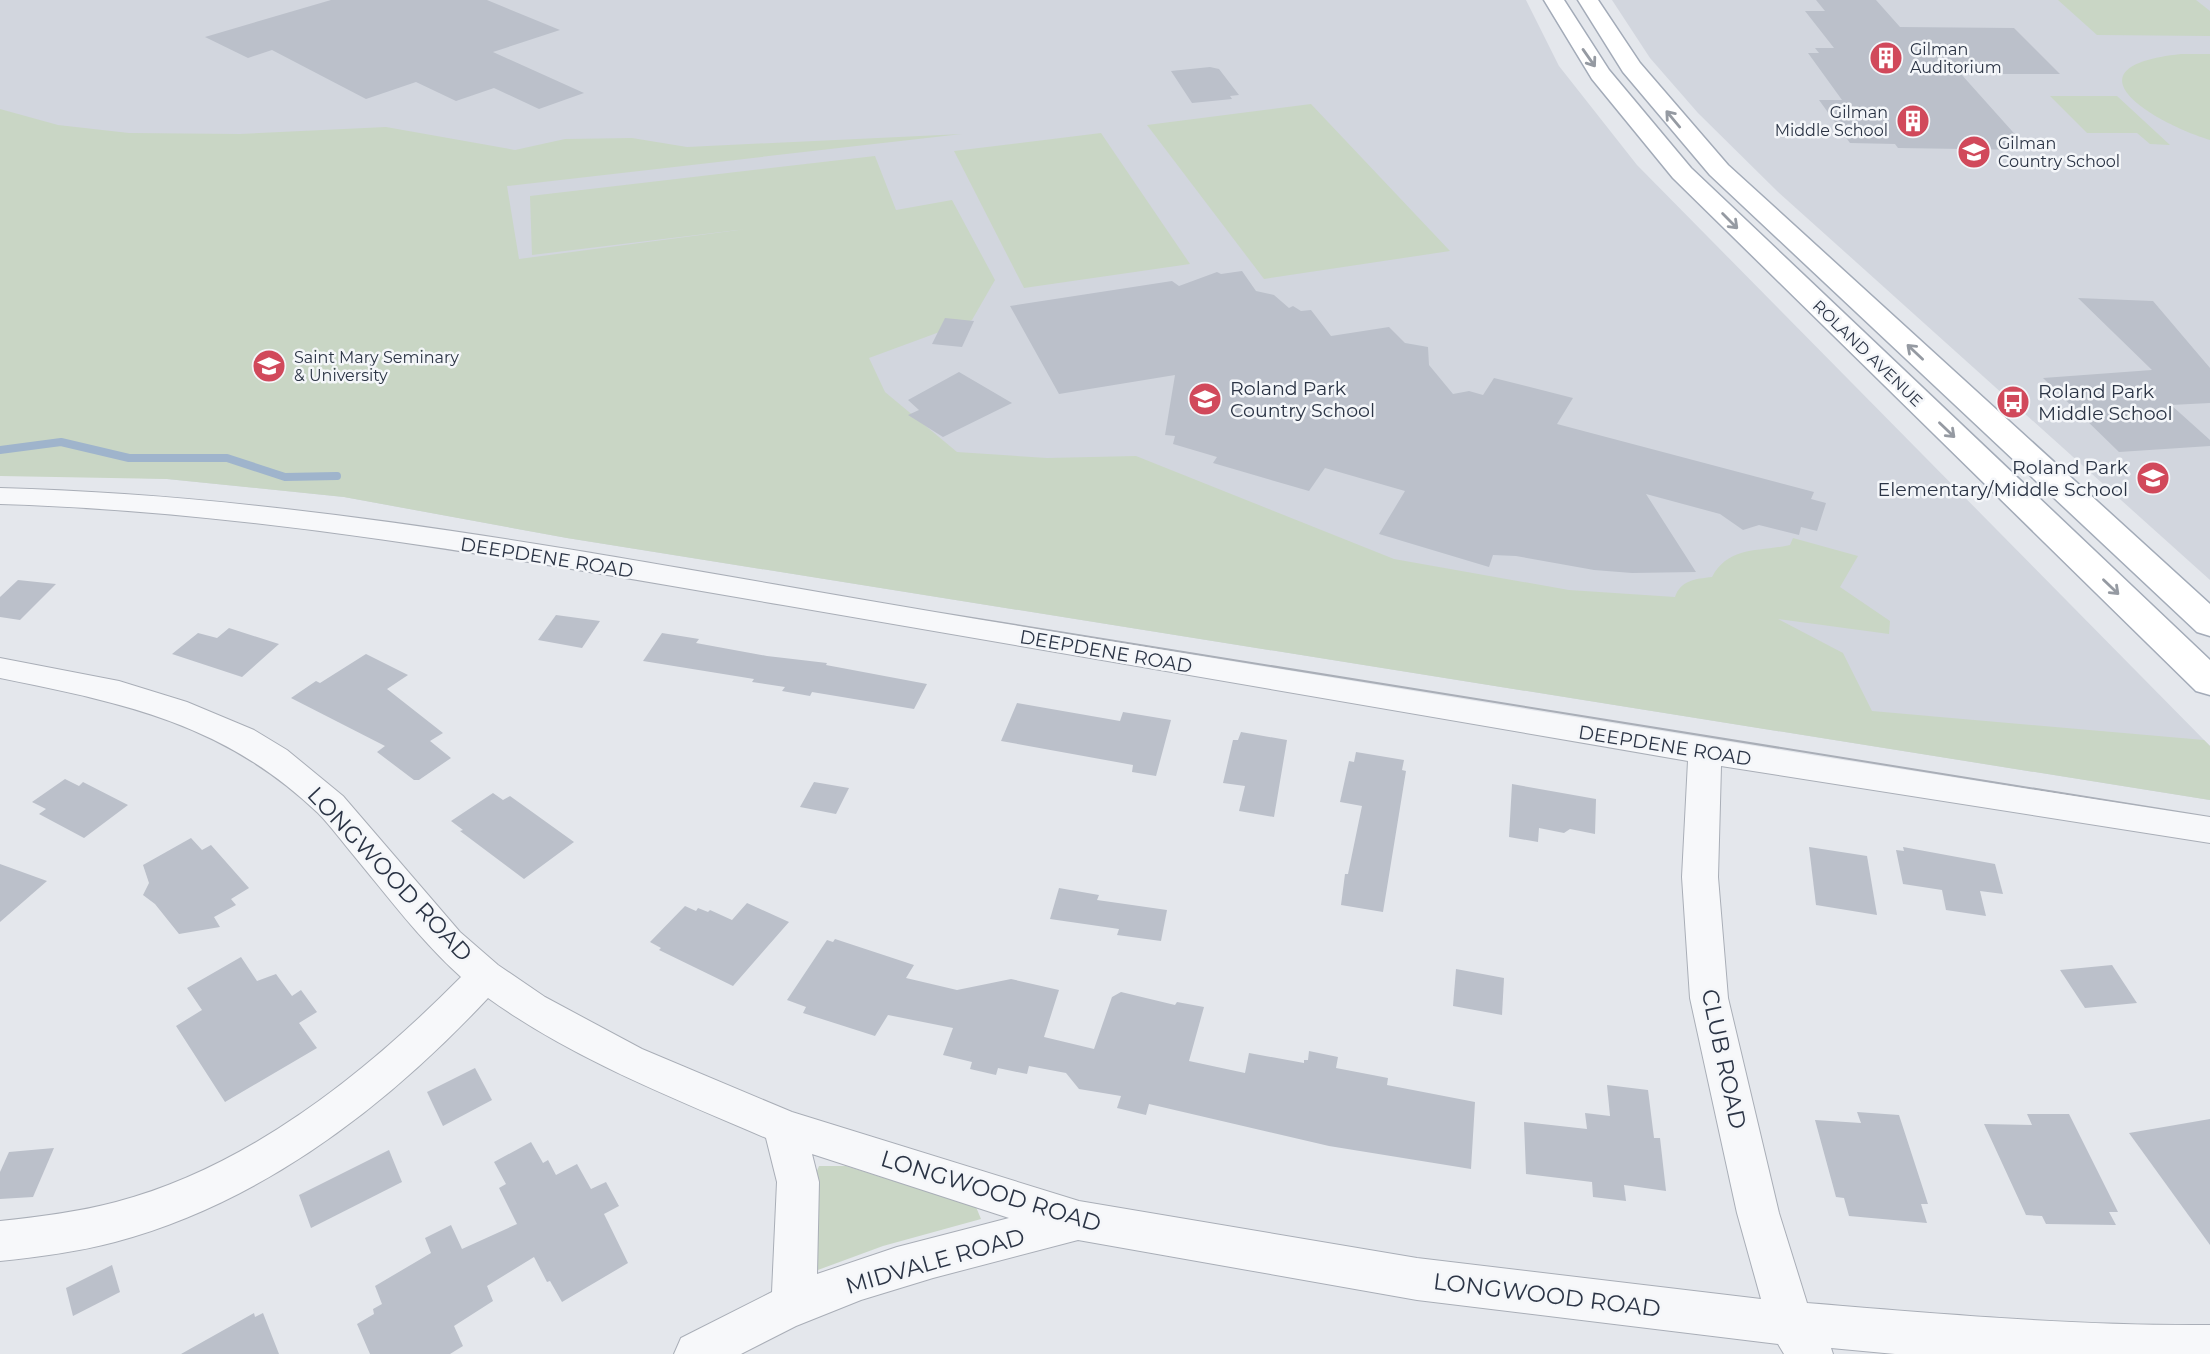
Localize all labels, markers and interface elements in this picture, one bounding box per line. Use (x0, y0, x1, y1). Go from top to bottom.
building icon: Gilman Auditorium (1867, 39, 1905, 77)
place label: Gilman Auditorium (1910, 40, 2002, 77)
one-way arrow (1582, 48, 1596, 67)
building icon: Gilman Middle School (1894, 102, 1932, 140)
place label: Gilman Middle School (1775, 103, 1888, 140)
one-way arrow (1665, 110, 1681, 128)
school or university icon: Gilman Country School (1955, 133, 1993, 171)
place label: Gilman Country School (1998, 134, 2120, 171)
one-way arrow (1722, 213, 1739, 230)
street label: ROLAND AVENUE (1809, 296, 1926, 411)
one-way arrow (1906, 344, 1924, 360)
school or university icon: Saint Mary Seminary & University (250, 347, 288, 385)
place label: Saint Mary Seminary & University (294, 348, 459, 385)
place label: Roland Park Country School (1230, 377, 1375, 422)
school or university icon: Roland Park Country School (1186, 380, 1224, 418)
place label: Roland Park Middle School (2038, 380, 2173, 425)
bus stop icon: Roland Park Middle School (1994, 383, 2032, 421)
one-way arrow (1938, 421, 1955, 438)
place label: Roland Park Elementary/Middle School (1877, 456, 2129, 501)
school or university icon: Roland Park Elementary/Middle School (2134, 459, 2172, 497)
street label: DEEPDENE ROAD (459, 532, 635, 583)
one-way arrow (2103, 579, 2120, 596)
street label: DEEPDENE ROAD (1018, 625, 1194, 678)
street label: DEEPDENE ROAD (1577, 720, 1753, 771)
street label: LONGWOOD ROAD (302, 781, 478, 967)
street label: CLUB ROAD (1696, 986, 1752, 1132)
street label: LONGWOOD ROAD (877, 1144, 1105, 1238)
street label: MIDVALE ROAD (842, 1222, 1028, 1300)
street label: LONGWOOD ROAD (1432, 1267, 1662, 1323)

